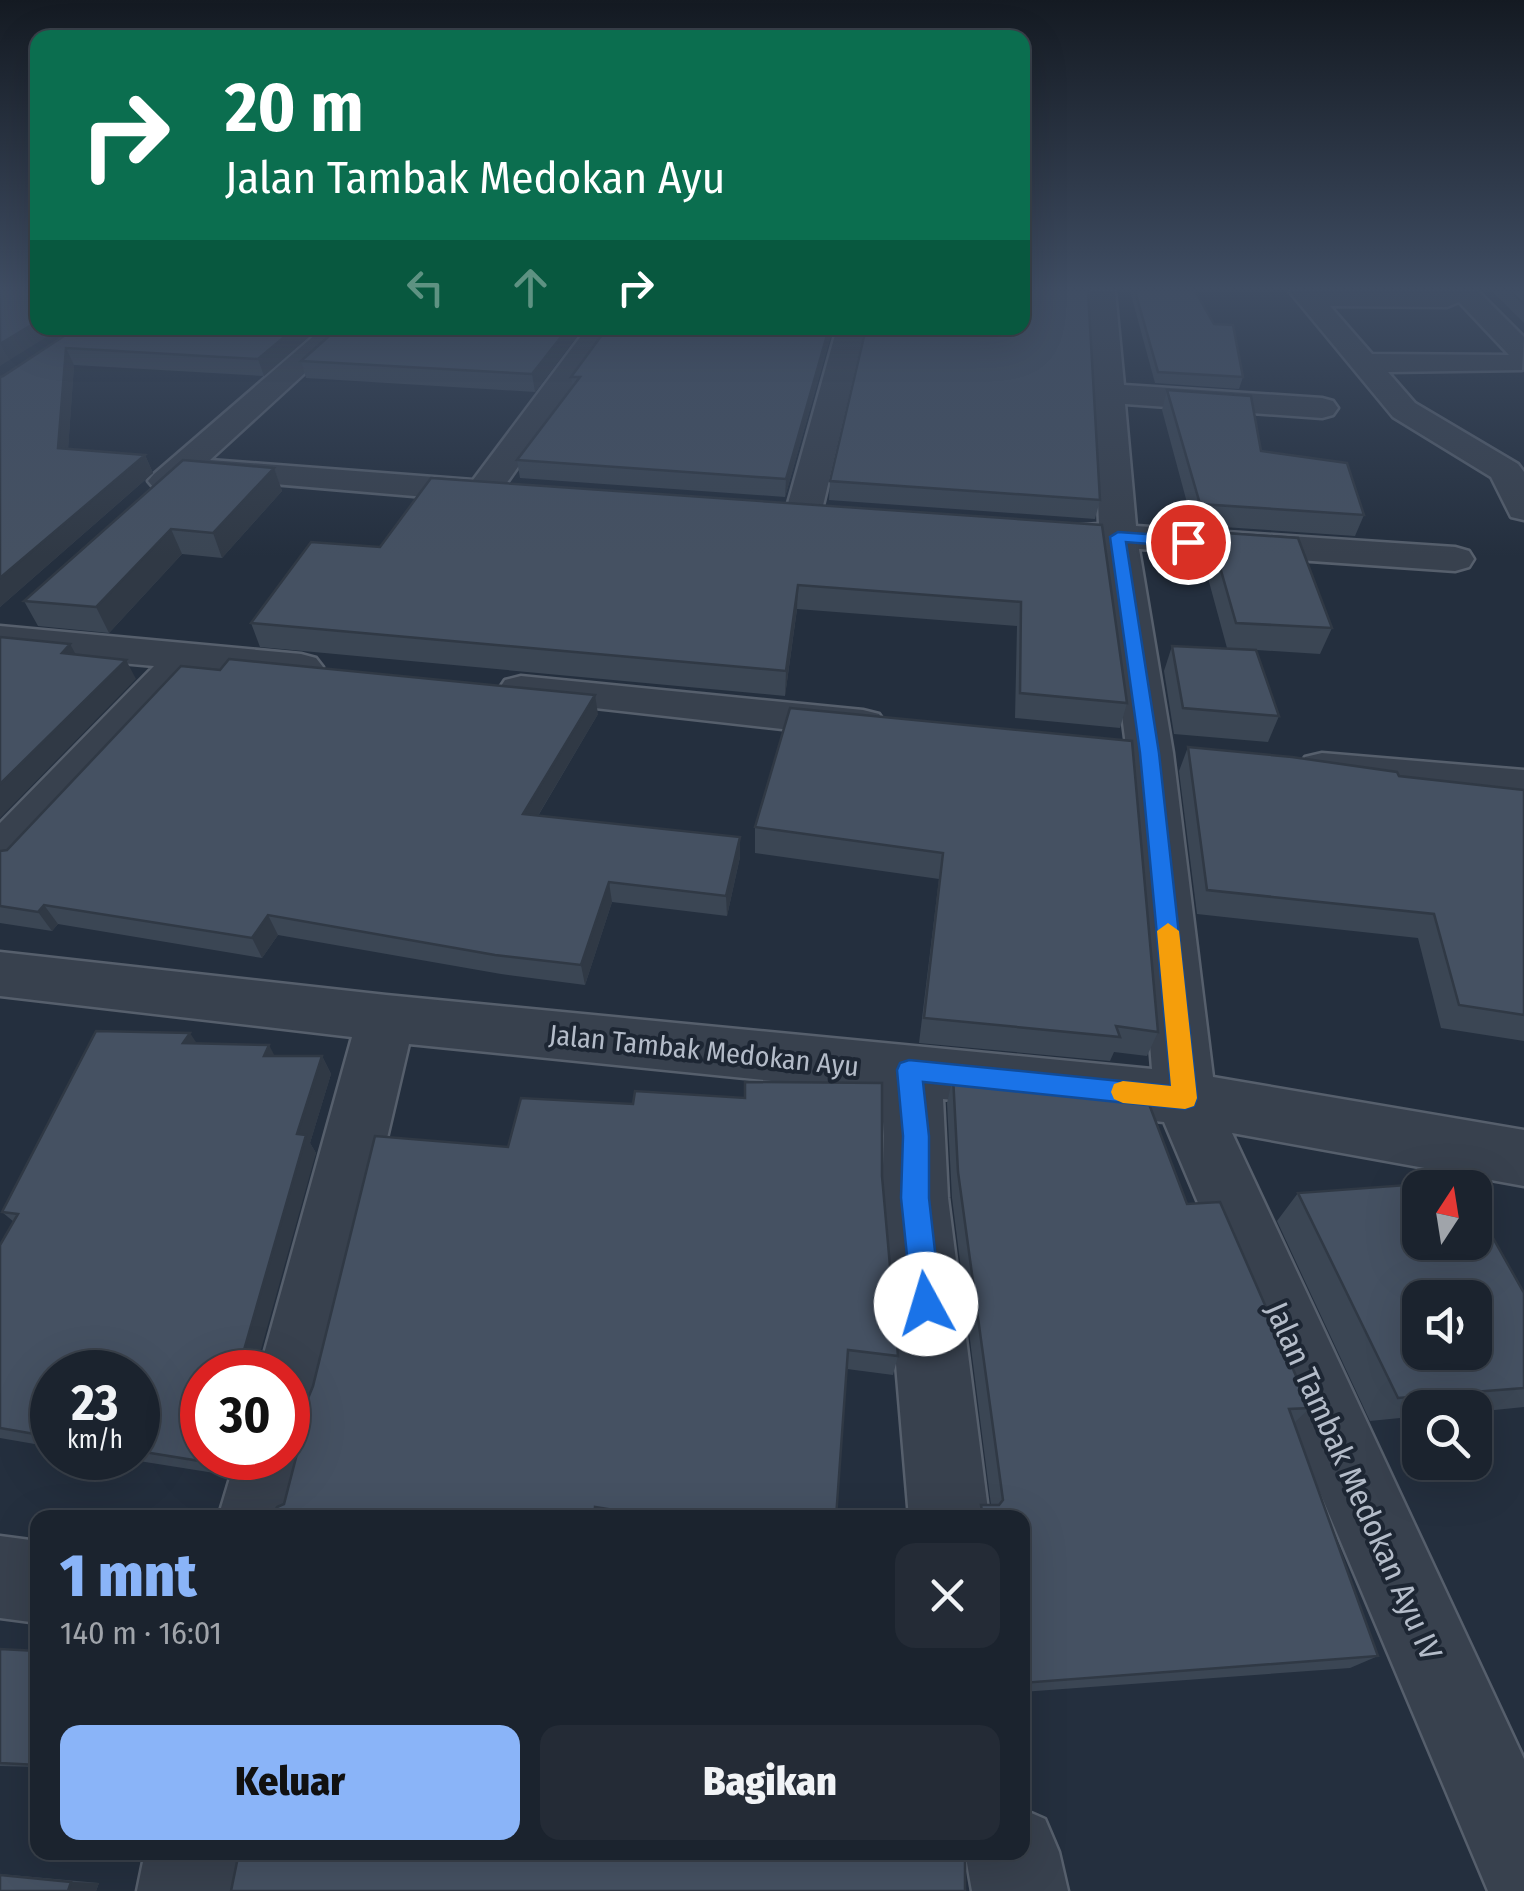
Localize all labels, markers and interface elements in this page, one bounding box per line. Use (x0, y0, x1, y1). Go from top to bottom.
text: 20 m (225, 66, 364, 150)
icon: right (60, 70, 190, 200)
text: Jalan Tambak Medokan Ayu (225, 151, 725, 205)
icon: left (398, 260, 453, 315)
icon: ahead (503, 260, 558, 315)
icon: right (608, 260, 663, 315)
pin (1146, 500, 1231, 585)
icon: arrive (1161, 515, 1216, 570)
street label: Jalan Tambak Medokan Ayu (547, 1018, 860, 1083)
north arrow (1402, 1170, 1492, 1260)
map controls (1402, 1170, 1492, 1480)
position arrow (874, 1252, 978, 1356)
button: sound (1402, 1280, 1492, 1370)
street label: Jalan Tambak Medokan Ayu IV (1258, 1296, 1451, 1667)
speed limit sign: 30 (180, 1350, 310, 1480)
text: 23 (72, 1373, 118, 1433)
button: search (1402, 1390, 1492, 1480)
text: km/h (67, 1425, 123, 1455)
text: 1 mnt (60, 1540, 197, 1612)
button: close (895, 1543, 1000, 1648)
text: 140 m · 16:01 (60, 1614, 222, 1652)
button: Keluar (60, 1725, 520, 1840)
button: Bagikan (540, 1725, 1000, 1840)

